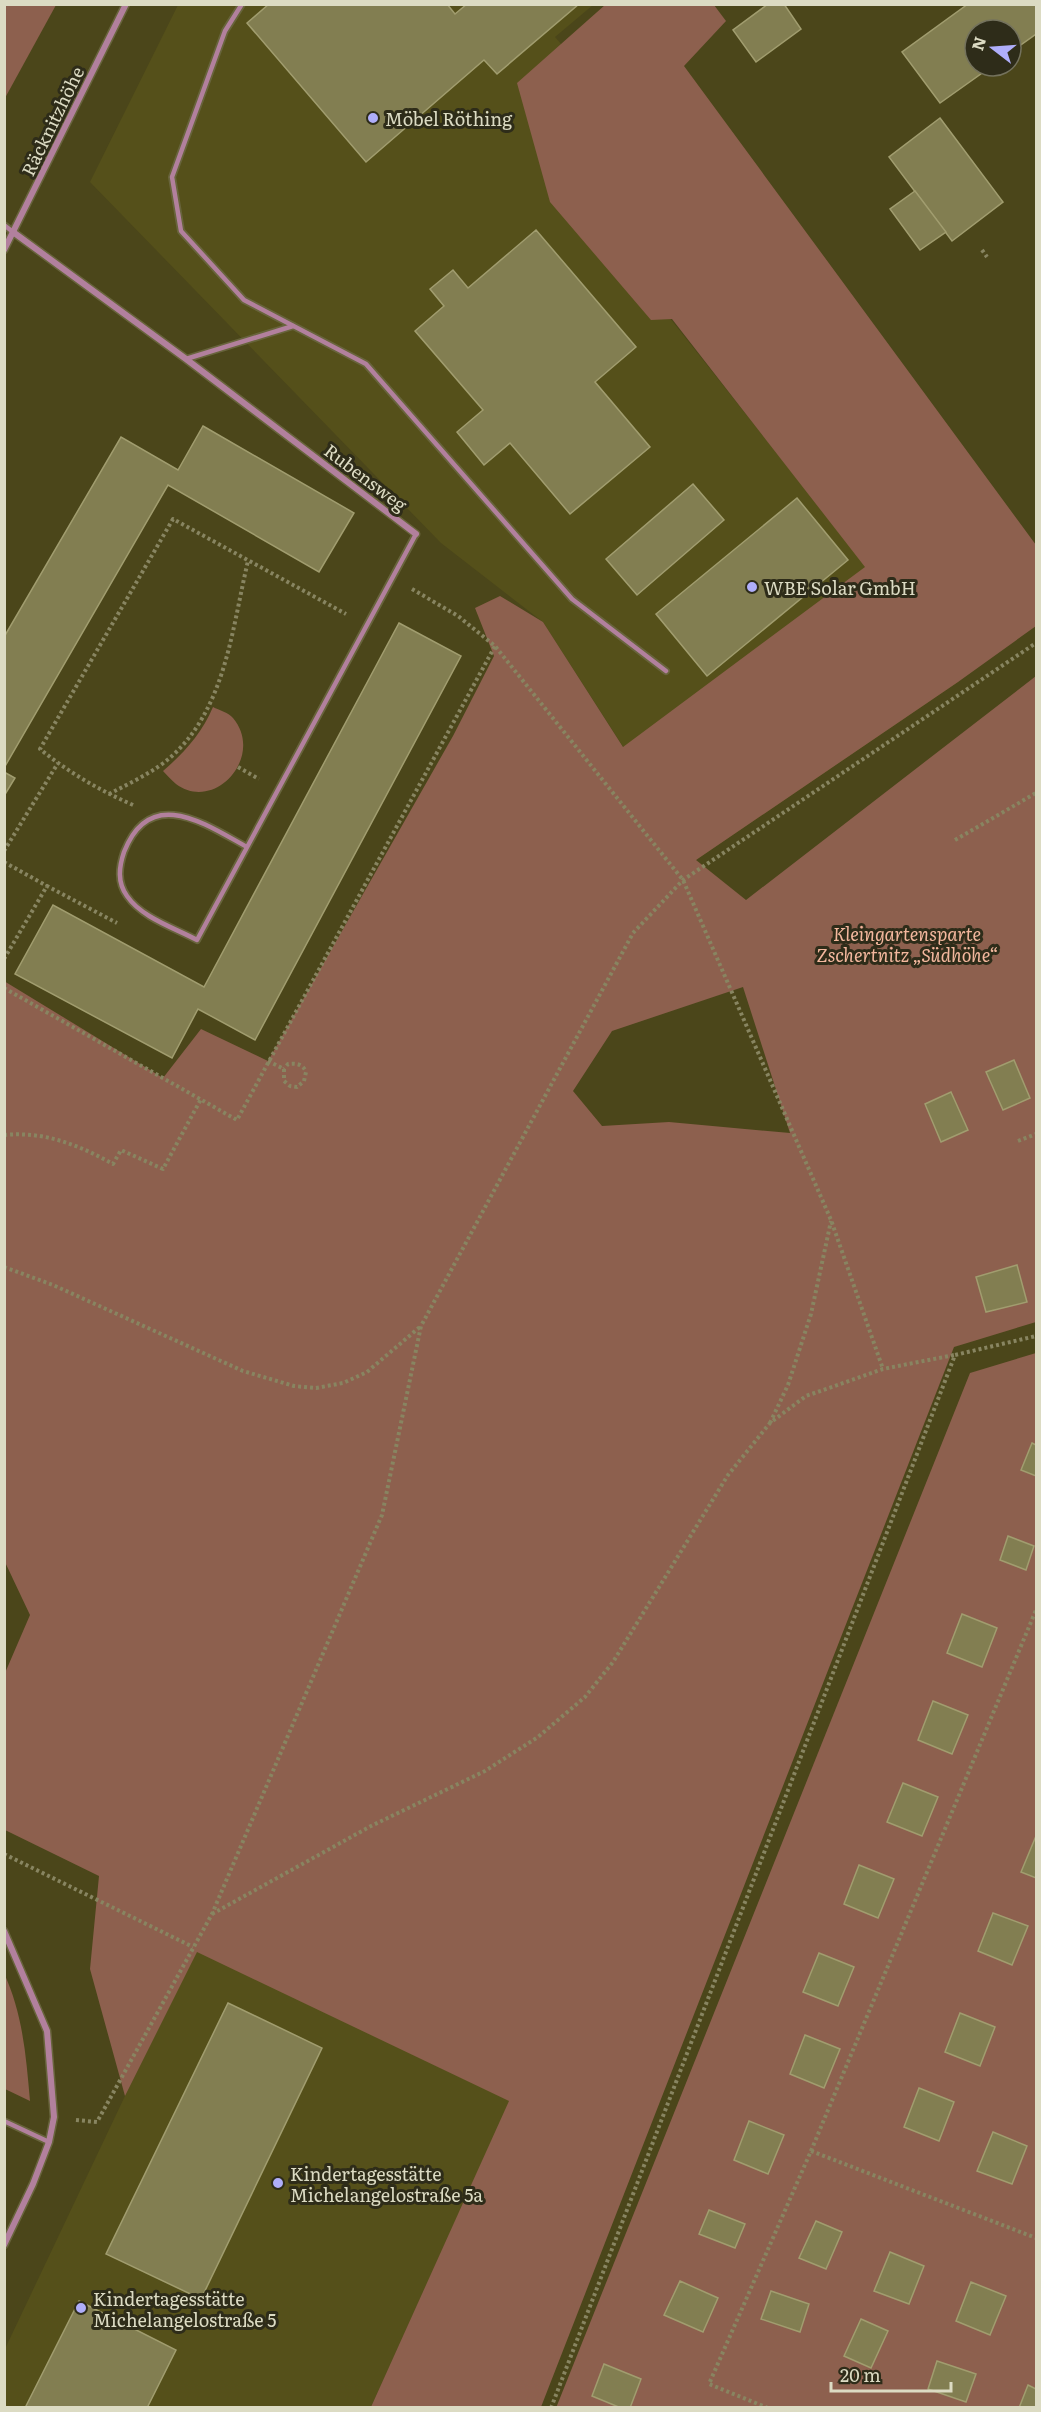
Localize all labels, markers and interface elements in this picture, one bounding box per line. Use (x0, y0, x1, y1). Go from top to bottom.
north arrow (963, 18, 1023, 78)
text: N (964, 33, 991, 53)
street label: Räcknitzhöhe (14, 62, 90, 180)
place label: Möbel Röthing (385, 105, 513, 132)
marker: Möbel Röthing (366, 111, 380, 125)
street label: Rubensweg (319, 437, 414, 518)
place label: WBE Solar GmbH (764, 574, 916, 601)
marker: WBE Solar GmbH (745, 580, 759, 594)
park label: Kleingartensparte Zschertnitz „Südhöhe“ (816, 920, 998, 968)
place label: Kindertagesstätte Michelangelostraße 5a (290, 2160, 483, 2208)
marker: Kindertagesstätte Michelangelostraße 5a (271, 2176, 285, 2190)
place label: Kindertagesstätte Michelangelostraße 5 (93, 2285, 276, 2333)
marker: Kindertagesstätte Michelangelostraße 5 (74, 2301, 88, 2315)
scale bar (831, 2355, 951, 2393)
text: 20 m (840, 2361, 881, 2388)

